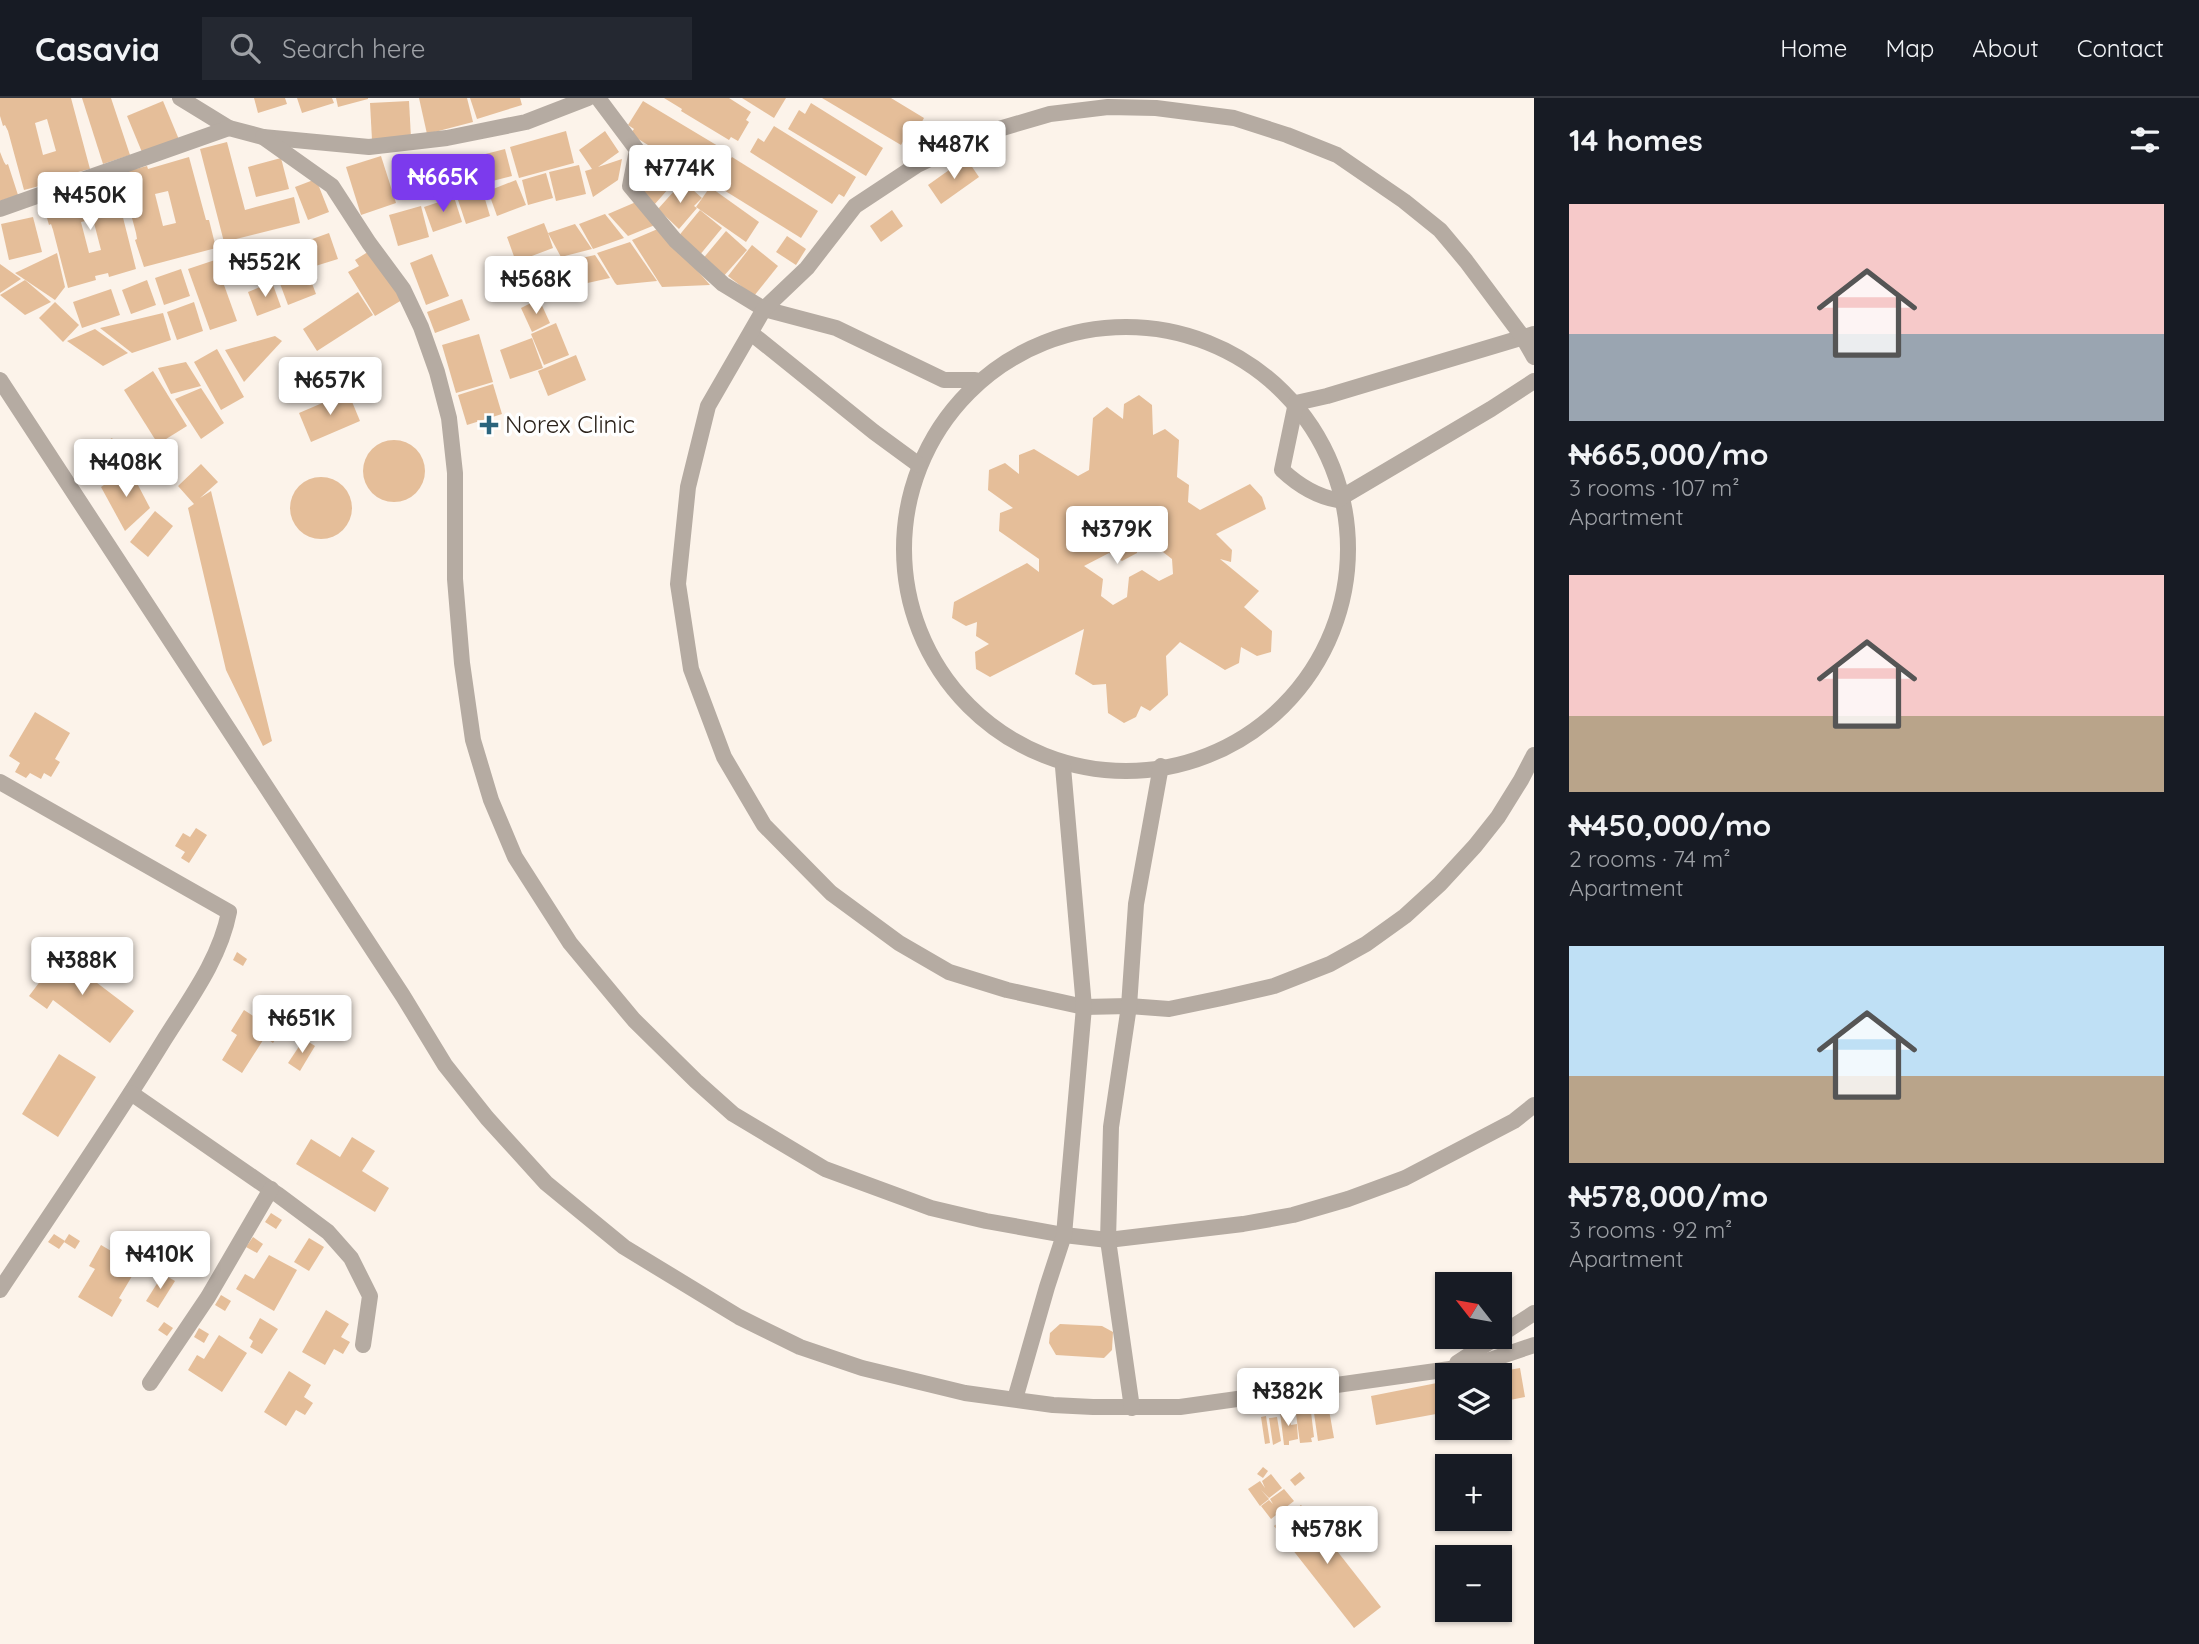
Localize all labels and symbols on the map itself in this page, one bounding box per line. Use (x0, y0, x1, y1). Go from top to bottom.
pin: ₦487K (905, 122, 1003, 181)
pin: ₦774K (631, 146, 729, 205)
pin: ₦665K (394, 155, 492, 214)
pin: ₦450K (41, 172, 139, 232)
pin: ₦552K (216, 240, 314, 299)
pin: ₦568K (487, 256, 585, 316)
pin: ₦657K (281, 358, 379, 417)
place label: Norex Clinic (505, 409, 635, 439)
marker: Norex Clinic (479, 415, 499, 435)
pin: ₦408K (77, 440, 175, 499)
pin: ₦379K (1068, 506, 1166, 566)
pin: ₦388K (33, 937, 131, 997)
pin: ₦651K (253, 996, 351, 1055)
pin: ₦410K (111, 1232, 209, 1291)
north arrow (1435, 1272, 1512, 1349)
pin: ₦382K (1239, 1368, 1337, 1428)
pin: ₦578K (1278, 1506, 1376, 1566)

